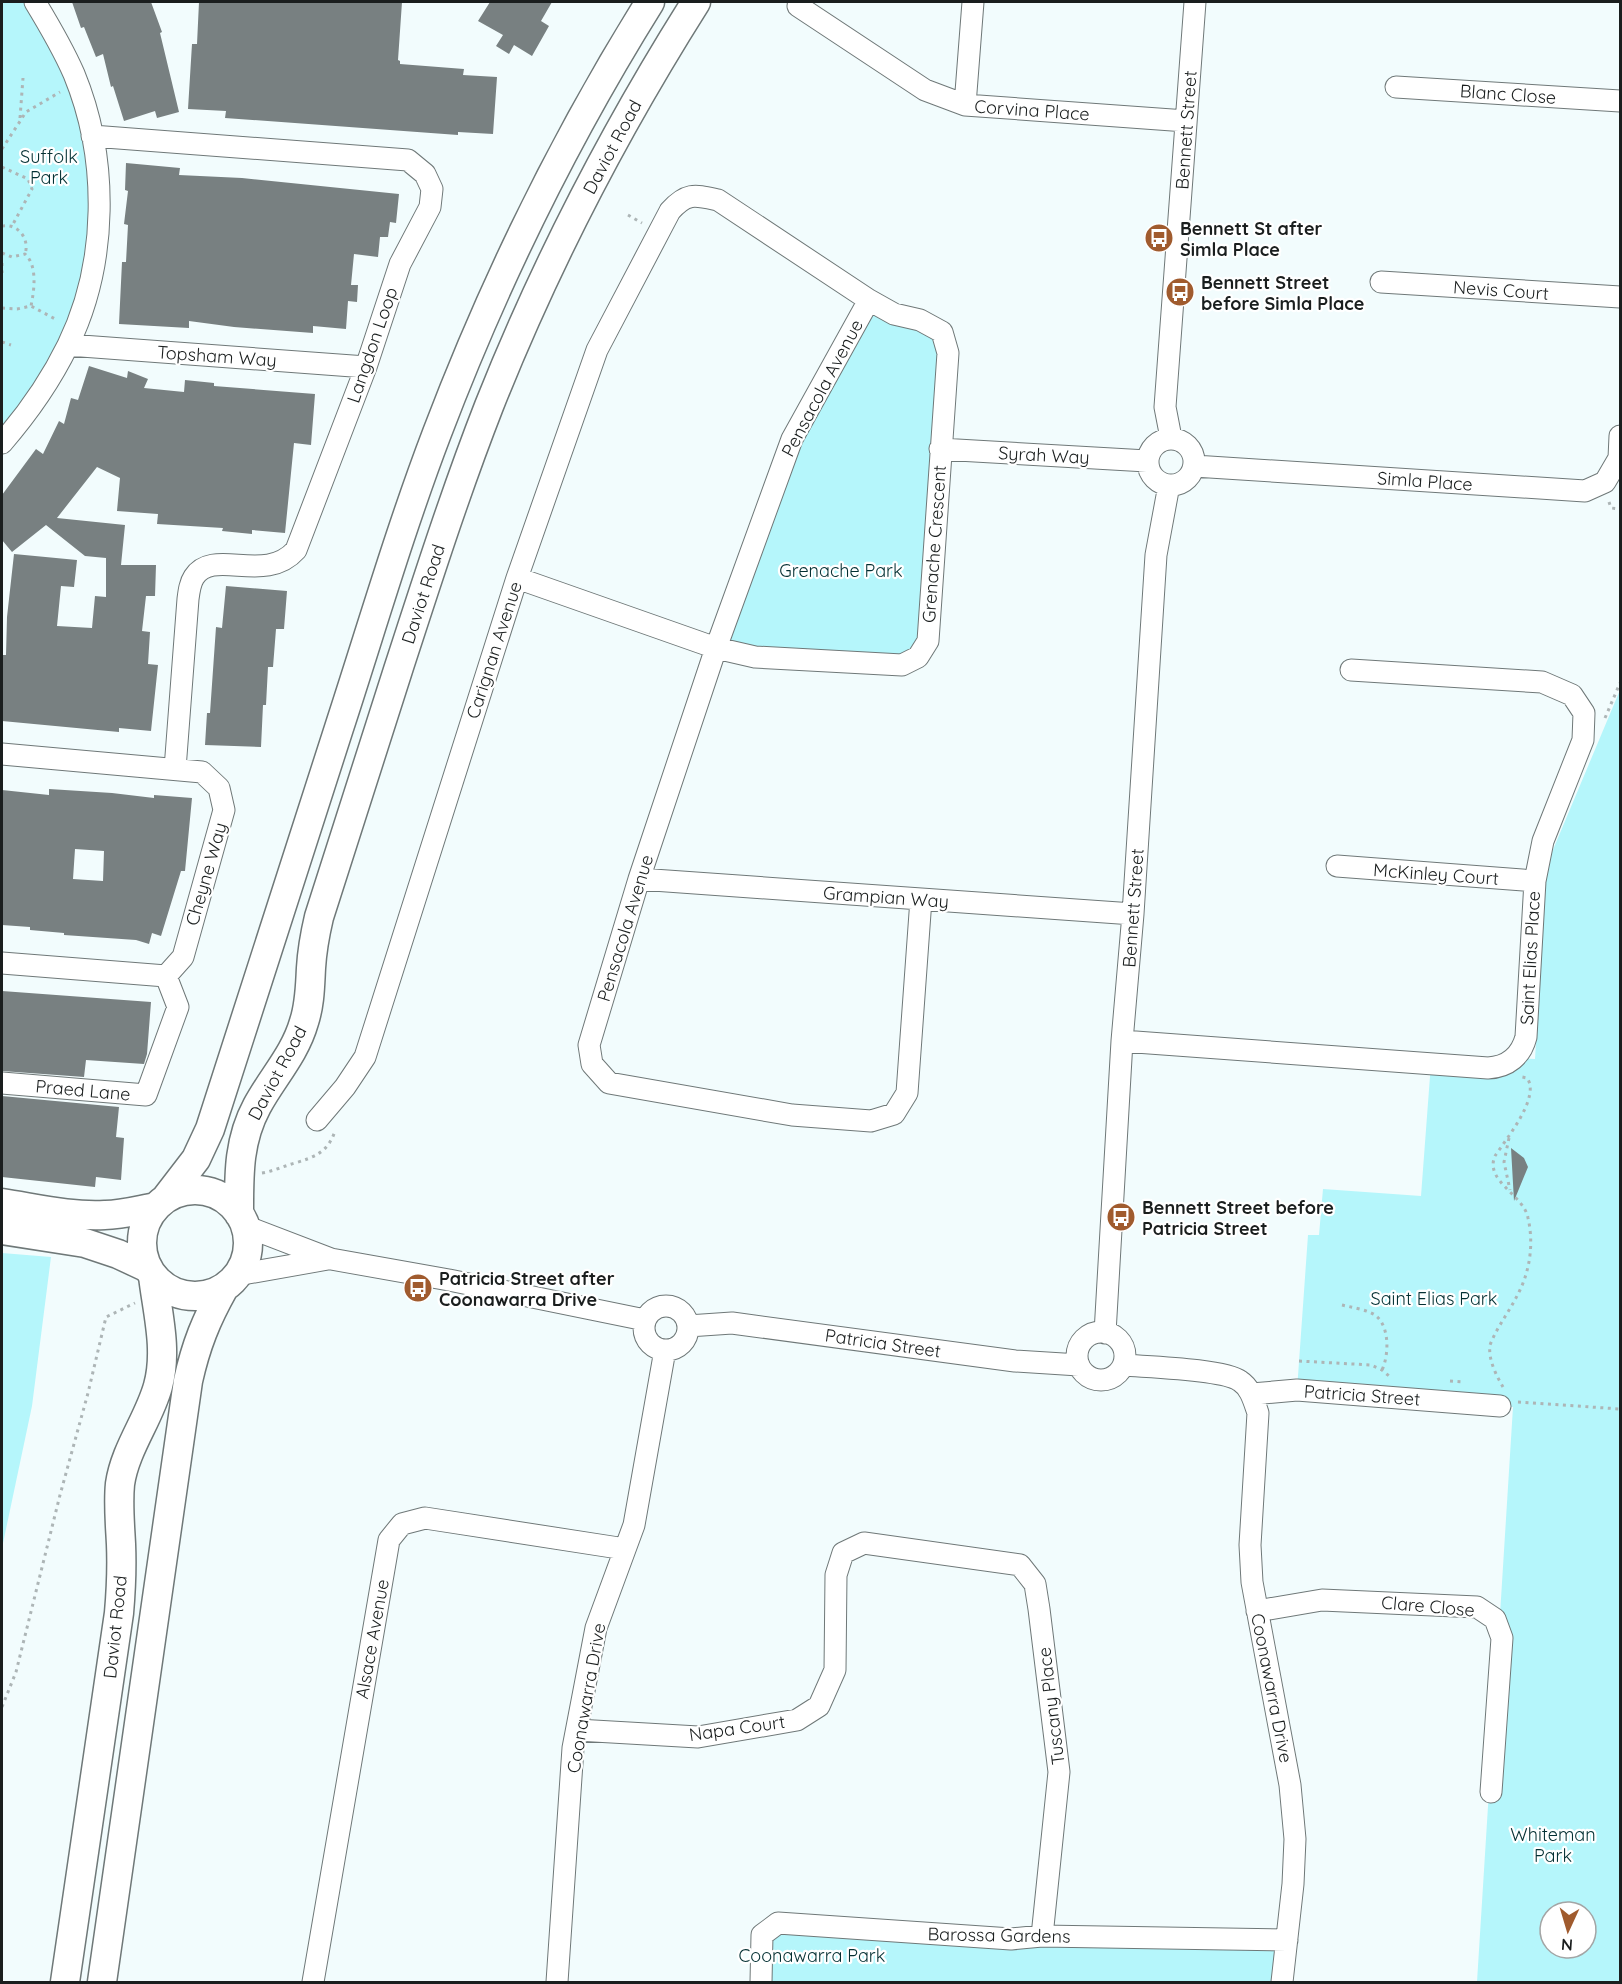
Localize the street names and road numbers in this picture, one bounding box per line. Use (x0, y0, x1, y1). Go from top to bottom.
street label: Bennett Street (1170, 70, 1202, 190)
street label: Blanc Close (1459, 79, 1557, 109)
street label: Corvina Place (974, 95, 1090, 125)
street label: Daviot Road (578, 96, 646, 198)
street label: Nevis Court (1452, 275, 1550, 305)
street label: Langdon Loop (341, 284, 403, 406)
street label: Pensacola Avenue (776, 315, 868, 461)
street label: Topsham Way (156, 340, 278, 372)
street label: Syrah Way (998, 441, 1090, 469)
street label: Grenache Crescent (917, 464, 951, 624)
street label: Simla Place (1377, 466, 1473, 496)
street label: Daviot Road (396, 541, 450, 647)
street label: Carignan Avenue (461, 579, 527, 721)
street label: Cheyne Way (180, 820, 232, 928)
street label: Bennett Street (1117, 848, 1149, 968)
street label: Pensacola Avenue (592, 852, 658, 1004)
street label: McKinley Court (1372, 858, 1500, 890)
street label: Grampian Way (822, 881, 950, 913)
street label: Saint Elias Place (1515, 890, 1545, 1026)
street label: Daviot Road (243, 1022, 311, 1124)
street label: Praed Lane (34, 1074, 132, 1106)
street label: Patricia Street (824, 1323, 942, 1363)
street label: Patricia Street (1303, 1379, 1421, 1411)
street label: Daviot Road (98, 1574, 132, 1680)
street label: Alsace Avenue (350, 1577, 394, 1701)
street label: Clare Close (1380, 1590, 1476, 1622)
street label: Coonawarra Drive (1246, 1611, 1298, 1765)
street label: Coonawarra Drive (561, 1621, 611, 1775)
street label: Tuscany Place (1032, 1646, 1070, 1766)
street label: Napa Court (688, 1710, 786, 1746)
street label: Barossa Gardens (927, 1922, 1071, 1948)

